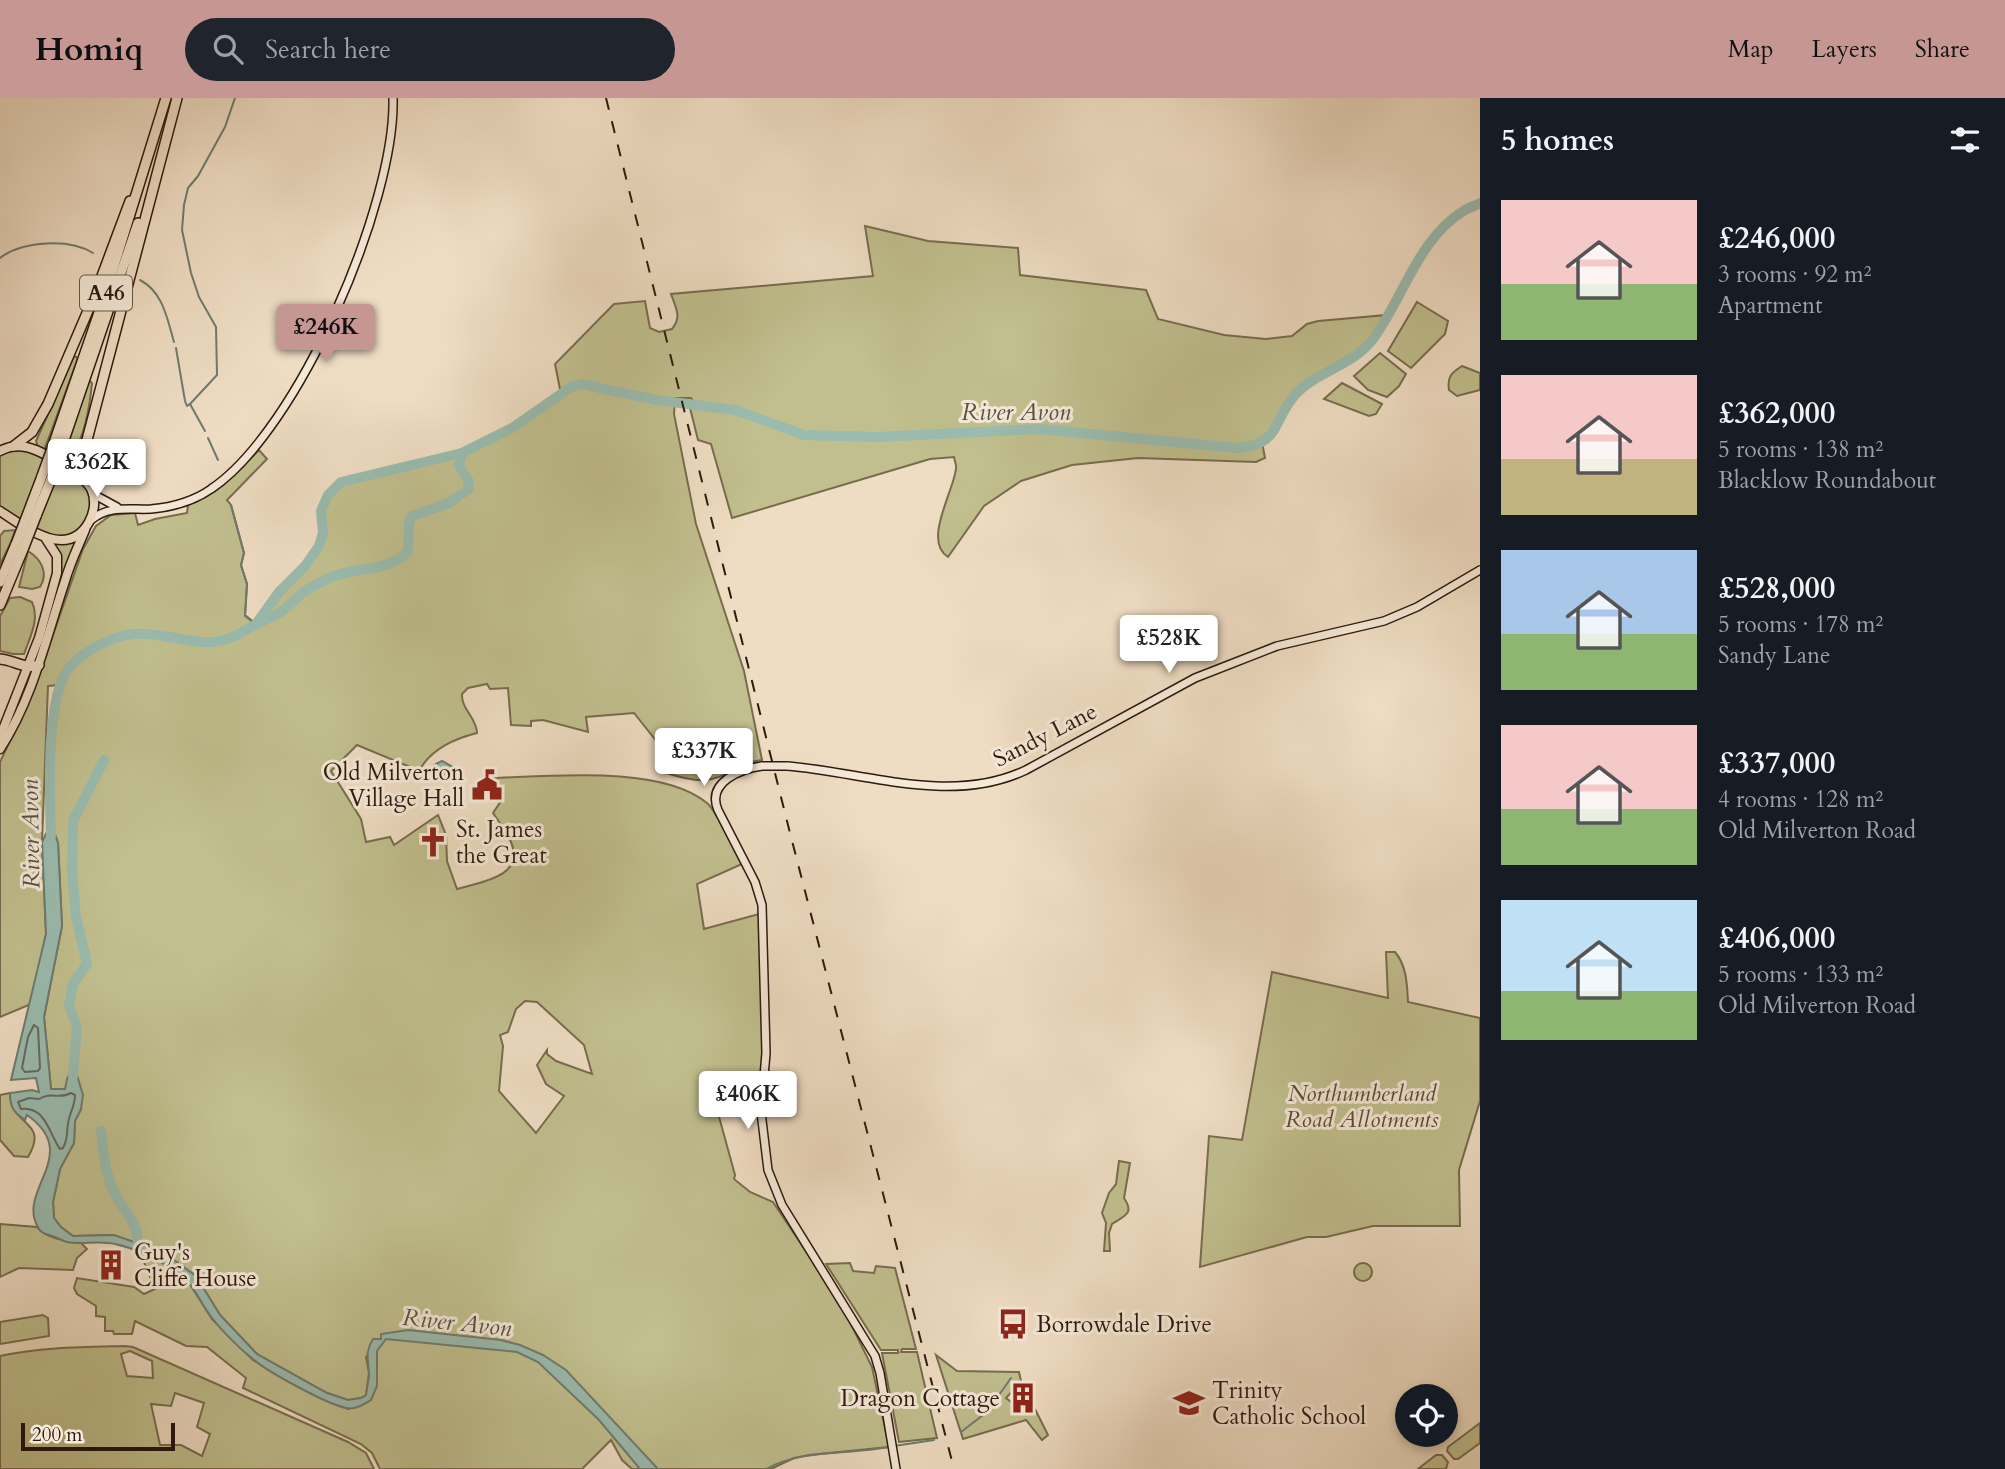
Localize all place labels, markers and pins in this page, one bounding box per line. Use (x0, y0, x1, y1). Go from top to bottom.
pin: £246K (277, 304, 375, 364)
pin: £362K (48, 440, 146, 499)
pin: £528K (1120, 616, 1218, 675)
pin: £337K (655, 728, 753, 788)
place label: Old Milverton Village Hall (323, 757, 464, 814)
public building icon: Old Milverton Village Hall (470, 768, 504, 802)
place label: St. James the Great (456, 814, 547, 871)
church icon: St. James the Great (416, 825, 450, 859)
pin: £406K (699, 1072, 797, 1131)
place label: Guy's Cliffe House (134, 1237, 257, 1294)
building icon: Guy's Cliffe House (94, 1248, 128, 1282)
bus stop icon: Borrowdale Drive (996, 1307, 1030, 1341)
place label: Borrowdale Drive (1036, 1309, 1212, 1340)
place label: Trinity Catholic School (1212, 1375, 1366, 1432)
building icon: Dragon Cottage (1006, 1381, 1040, 1415)
place label: Dragon Cottage (841, 1383, 1000, 1414)
school or university icon: Trinity Catholic School (1172, 1386, 1206, 1420)

